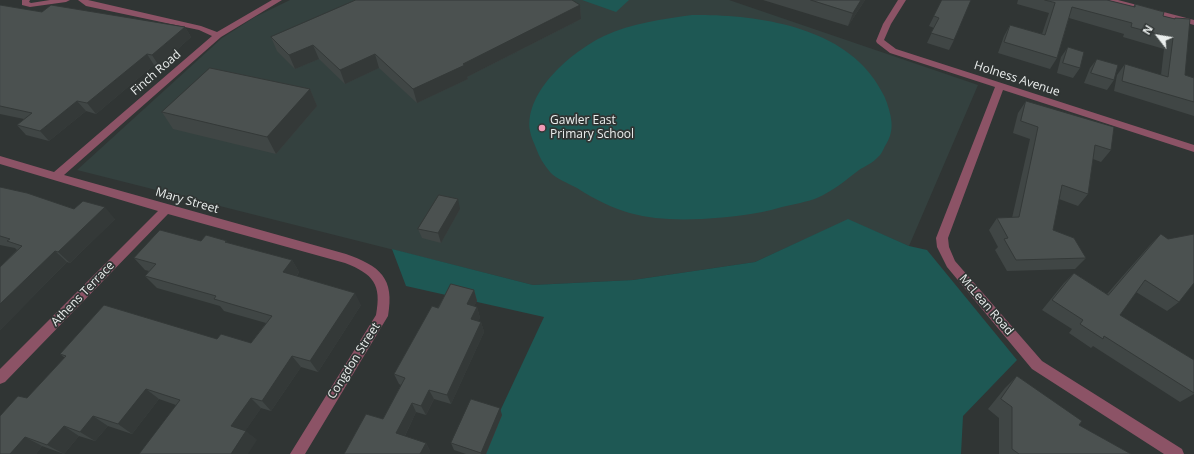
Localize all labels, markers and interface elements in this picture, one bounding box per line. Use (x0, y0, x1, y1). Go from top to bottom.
north arrow (1138, 16, 1178, 56)
text: N (1139, 22, 1156, 37)
street label: Finch Road (128, 47, 184, 99)
street label: Holness Avenue (972, 58, 1062, 100)
place label: Gawler East Primary School (550, 114, 634, 142)
marker: Gawler East Primary School (537, 123, 547, 133)
street label: Mary Street (154, 185, 220, 217)
street label: Athens Terrace (48, 259, 118, 329)
street label: McLean Road (956, 272, 1016, 338)
street label: Congdon Street (325, 320, 383, 402)

